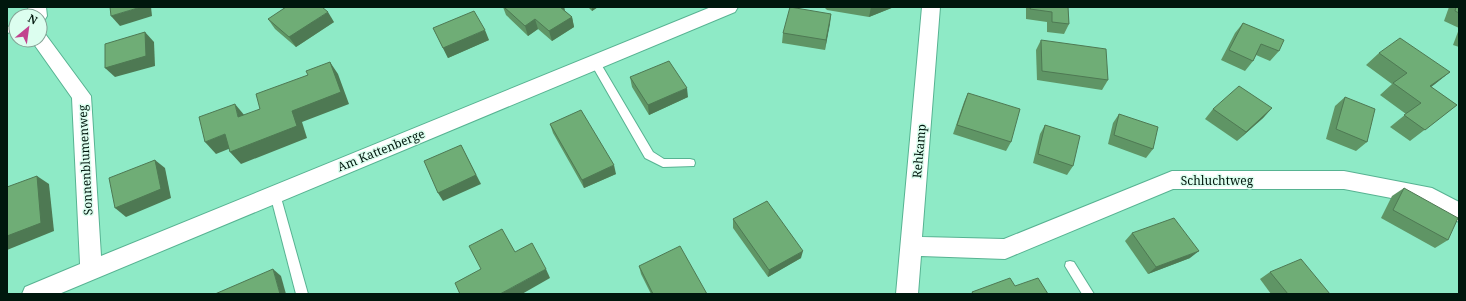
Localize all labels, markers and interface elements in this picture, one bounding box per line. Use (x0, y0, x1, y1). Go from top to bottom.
north arrow (8, 8, 48, 48)
text: N (26, 10, 41, 28)
street label: Sonnenblumenweg (74, 104, 96, 216)
street label: Rehkamp (908, 123, 930, 179)
street label: Am Kattenberge (335, 125, 427, 175)
street label: Schluchtweg (1181, 172, 1254, 189)

